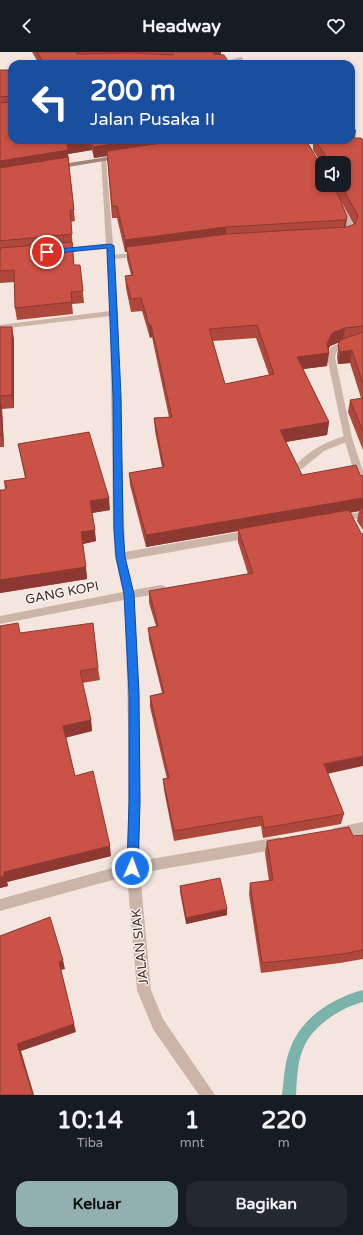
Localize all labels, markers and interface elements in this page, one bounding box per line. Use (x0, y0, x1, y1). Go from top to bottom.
icon: back (16, 15, 38, 37)
text: Headway (142, 15, 221, 37)
icon: heart (325, 15, 347, 37)
text: 200 m (90, 74, 176, 108)
icon: left (24, 76, 76, 128)
text: Jalan Pusaka II (90, 108, 215, 130)
map controls (315, 156, 351, 192)
button: sound (315, 156, 351, 192)
pin (30, 235, 64, 269)
icon: arrive (36, 241, 58, 263)
street label: GANG KOPI (24, 578, 100, 608)
position arrow (111, 847, 153, 889)
street label: JALAN SIAK (128, 908, 152, 986)
text: 10:14 (57, 1106, 123, 1135)
text: 1 (185, 1106, 200, 1135)
text: 220 (261, 1106, 306, 1135)
text: Tiba (77, 1135, 103, 1151)
text: mnt (180, 1135, 204, 1151)
text: m (278, 1135, 290, 1151)
button: Keluar (16, 1181, 178, 1227)
button: Bagikan (186, 1181, 347, 1227)

